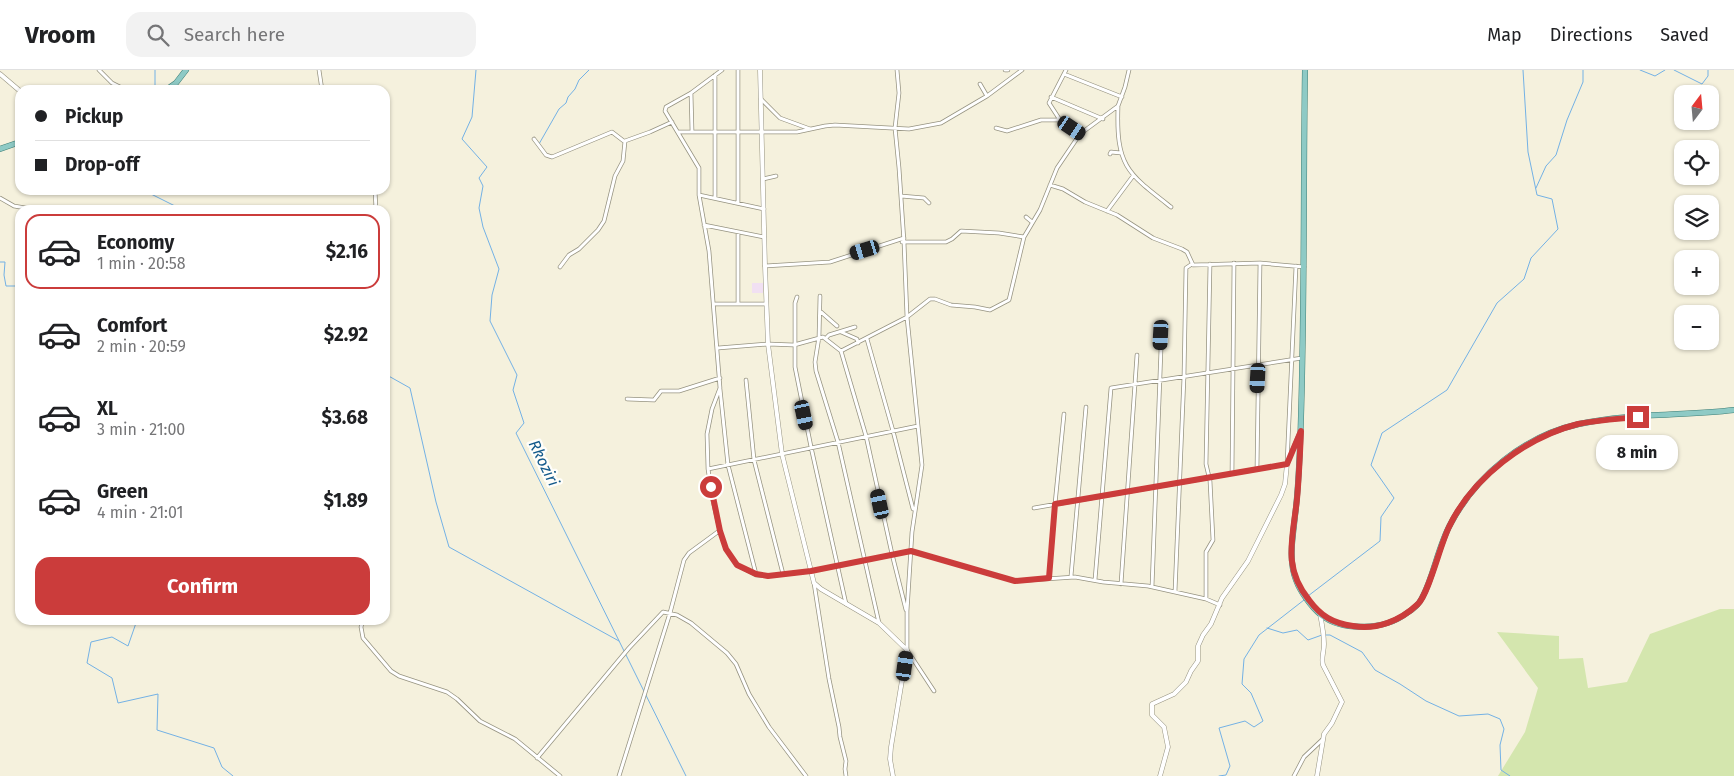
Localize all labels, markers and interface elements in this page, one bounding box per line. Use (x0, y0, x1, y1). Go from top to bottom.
search box (126, 12, 476, 57)
text: Vroom (25, 21, 96, 49)
icon: search (144, 21, 172, 49)
text: Search here (184, 23, 285, 46)
text: Map (1487, 24, 1522, 46)
text: Directions (1550, 24, 1632, 46)
text: Saved (1660, 24, 1709, 46)
north arrow (1674, 85, 1719, 130)
map controls (1674, 85, 1719, 350)
text: Pickup (65, 105, 123, 128)
car (1055, 113, 1088, 143)
button: locate (1674, 140, 1719, 185)
text: Drop-off (65, 153, 139, 176)
button: layers (1674, 195, 1719, 240)
icon: car (37, 229, 82, 274)
text: Economy (97, 231, 174, 254)
car (848, 238, 881, 262)
text: $2.16 (326, 240, 368, 263)
button: + (1674, 250, 1719, 295)
text: 1 min · 20:58 (97, 254, 186, 273)
button: − (1674, 305, 1719, 350)
icon: car (37, 312, 82, 357)
text: Comfort (97, 314, 167, 337)
car (1152, 320, 1169, 350)
text: $2.92 (324, 323, 368, 346)
text: 2 min · 20:59 (97, 337, 186, 356)
car (1249, 363, 1266, 393)
icon: car (37, 395, 82, 440)
text: XL (97, 397, 118, 420)
car (793, 399, 814, 431)
text: $3.68 (322, 406, 368, 429)
route end (1627, 406, 1649, 428)
text: 3 min · 21:00 (97, 420, 185, 439)
callout: 8 min (1597, 434, 1679, 470)
water label: Rkoziri (525, 437, 564, 490)
text: 8 min (1617, 443, 1657, 462)
route start (700, 476, 722, 498)
icon: car (37, 478, 82, 523)
text: Green (97, 480, 148, 503)
car (869, 488, 890, 520)
text: $1.89 (324, 489, 368, 512)
text: 4 min · 21:01 (97, 503, 183, 522)
button: Confirm (35, 557, 370, 615)
car (895, 650, 914, 682)

